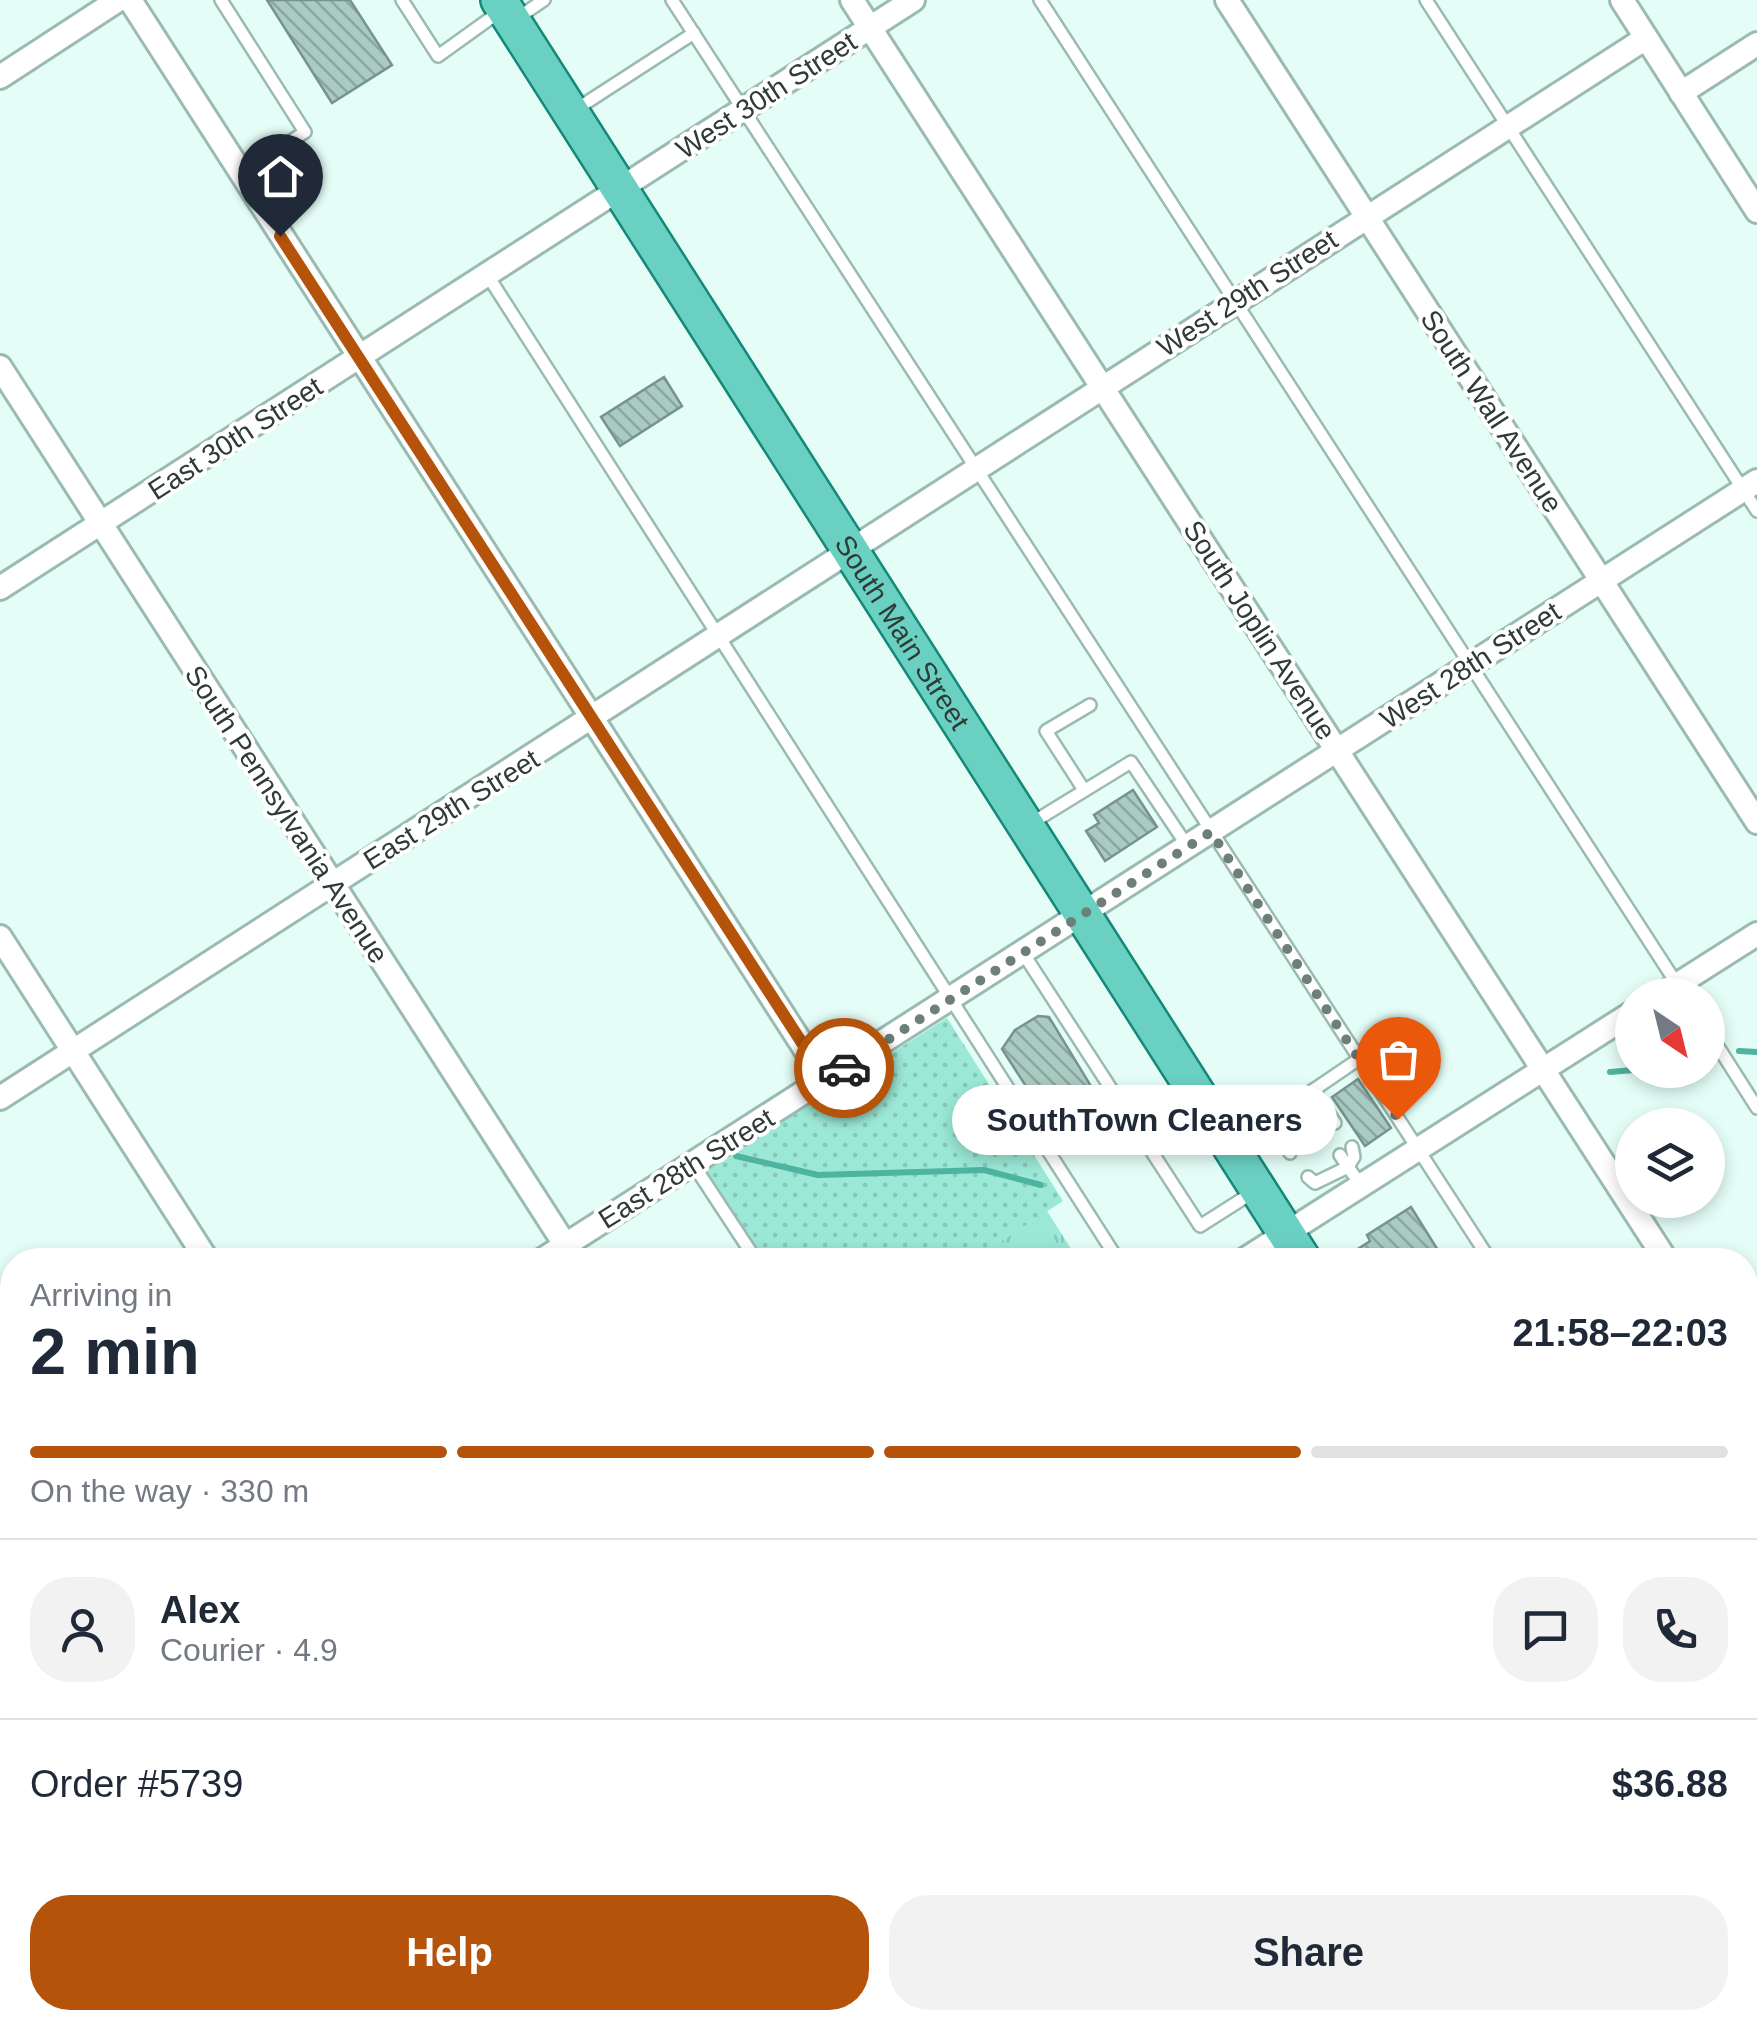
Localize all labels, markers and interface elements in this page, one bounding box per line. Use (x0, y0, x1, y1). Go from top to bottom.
street label: West 30th Street (671, 26, 862, 165)
pin (238, 134, 323, 237)
icon: home (253, 149, 308, 204)
street label: West 29th Street (1152, 224, 1343, 363)
street label: South Wall Avenue (1415, 304, 1569, 518)
street label: East 30th Street (143, 371, 328, 506)
street label: South Joplin Avenue (1177, 515, 1342, 746)
street label: South Main Street (829, 530, 976, 736)
street label: West 28th Street (1375, 596, 1566, 735)
street label: South Pennsylvania Avenue (179, 660, 394, 969)
street label: East 29th Street (358, 743, 545, 876)
north arrow (1615, 978, 1725, 1088)
map controls (1615, 978, 1725, 1218)
pin (1356, 1017, 1441, 1120)
courier (794, 1018, 894, 1118)
icon: bag (1371, 1032, 1426, 1087)
icon: car (817, 1041, 872, 1096)
callout: SouthTown Cleaners (953, 1084, 1338, 1154)
street label: East 28th Street (593, 1102, 780, 1235)
text: SouthTown Cleaners (987, 1102, 1302, 1138)
button: layers (1615, 1108, 1725, 1218)
text: Arriving in (30, 1277, 172, 1313)
text: 21:58–22:03 (1512, 1312, 1728, 1354)
text: 2 min (30, 1315, 200, 1388)
text: On the way · 330 m (30, 1473, 309, 1509)
button: person (30, 1577, 135, 1682)
button: chat (1493, 1577, 1598, 1682)
button: phone (1623, 1577, 1728, 1682)
text: Alex (160, 1589, 240, 1631)
text: Courier · 4.9 (160, 1632, 338, 1668)
text: Order #5739 (30, 1763, 243, 1805)
text: $36.88 (1612, 1763, 1728, 1805)
button: Help (30, 1895, 869, 2010)
button: Share (889, 1895, 1728, 2010)

